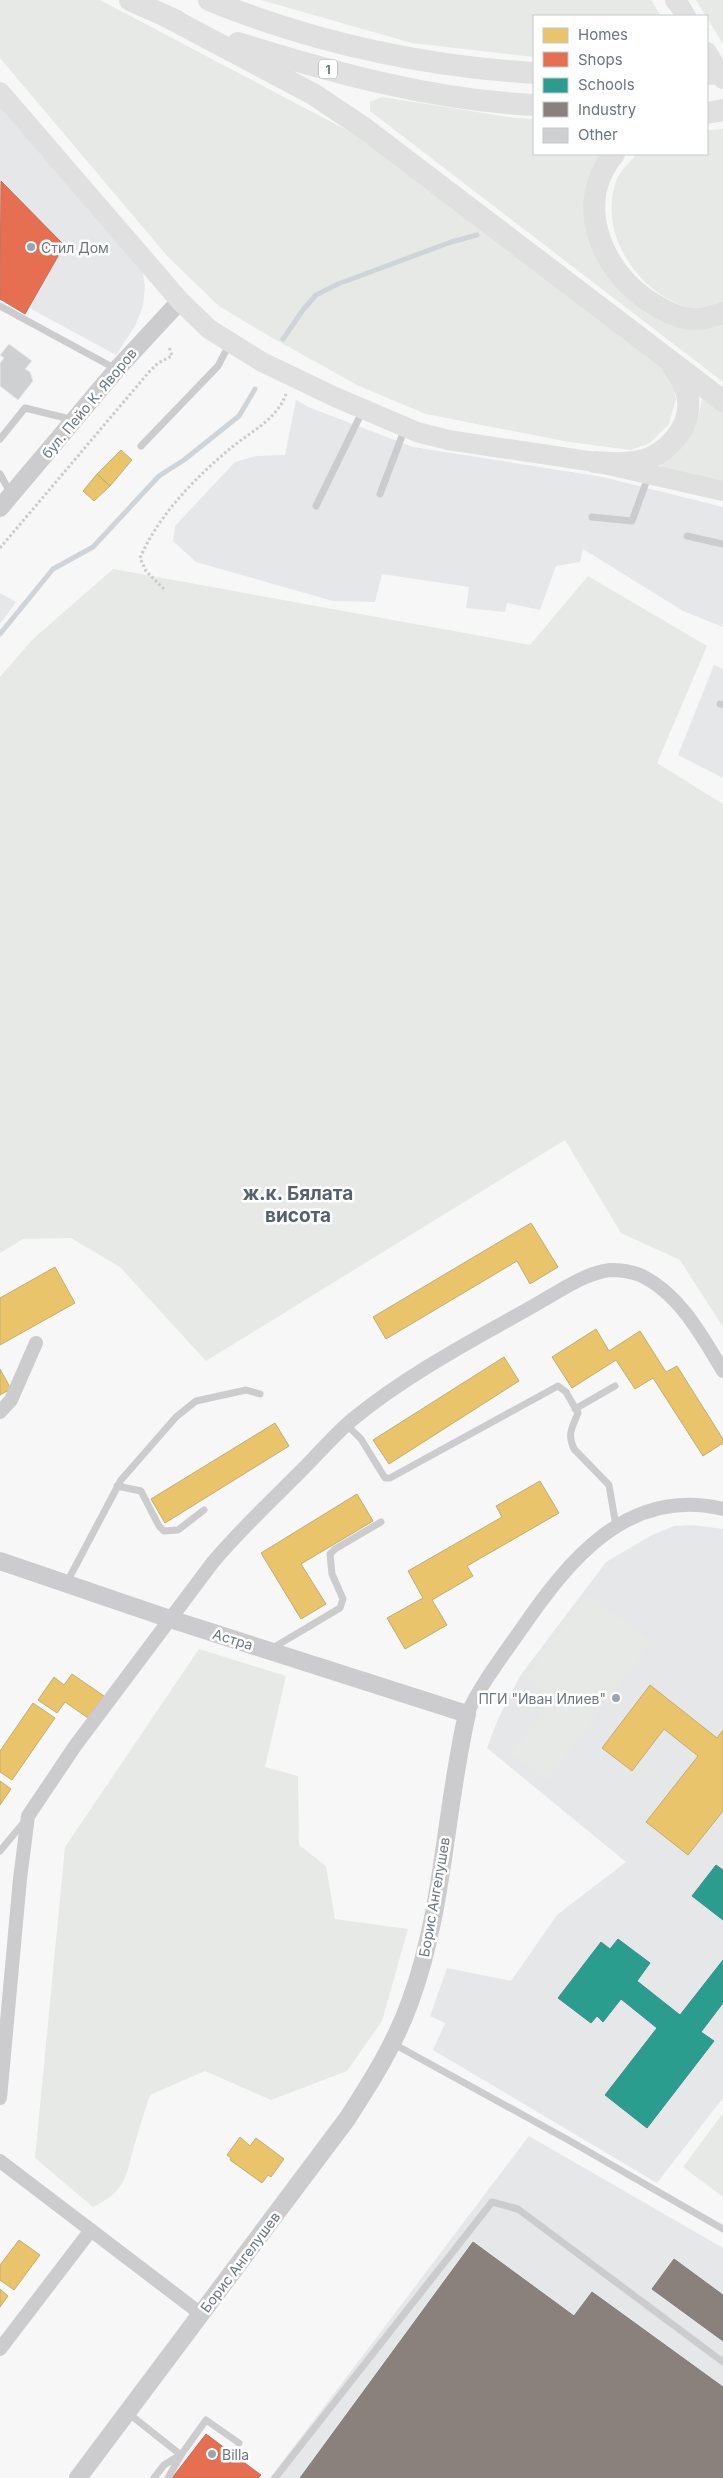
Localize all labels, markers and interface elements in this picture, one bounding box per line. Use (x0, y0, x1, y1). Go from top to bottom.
legend (533, 15, 708, 155)
text: Homes (578, 25, 628, 44)
text: Shops (578, 50, 623, 69)
road number: 1 (319, 60, 337, 78)
text: Schools (578, 75, 635, 94)
text: Industry (578, 100, 637, 119)
text: Other (578, 125, 618, 144)
place label: Стил Дом (41, 239, 109, 256)
marker: Стил Дом (25, 241, 37, 253)
street label: бул. Пейо К. Яворов (38, 345, 140, 461)
district label: ж.к. Бялата висота (243, 1182, 353, 1227)
street label: Астра (211, 1625, 255, 1653)
place label: ПГИ "Иван Илиев" (478, 1690, 606, 1707)
marker: ПГИ "Иван Илиев" (610, 1692, 622, 1704)
street label: Борис Ангелушев (415, 1836, 453, 1958)
street label: Борис Ангелушев (197, 2208, 283, 2316)
place label: Billa (222, 2446, 249, 2463)
marker: Billa (206, 2448, 218, 2460)

